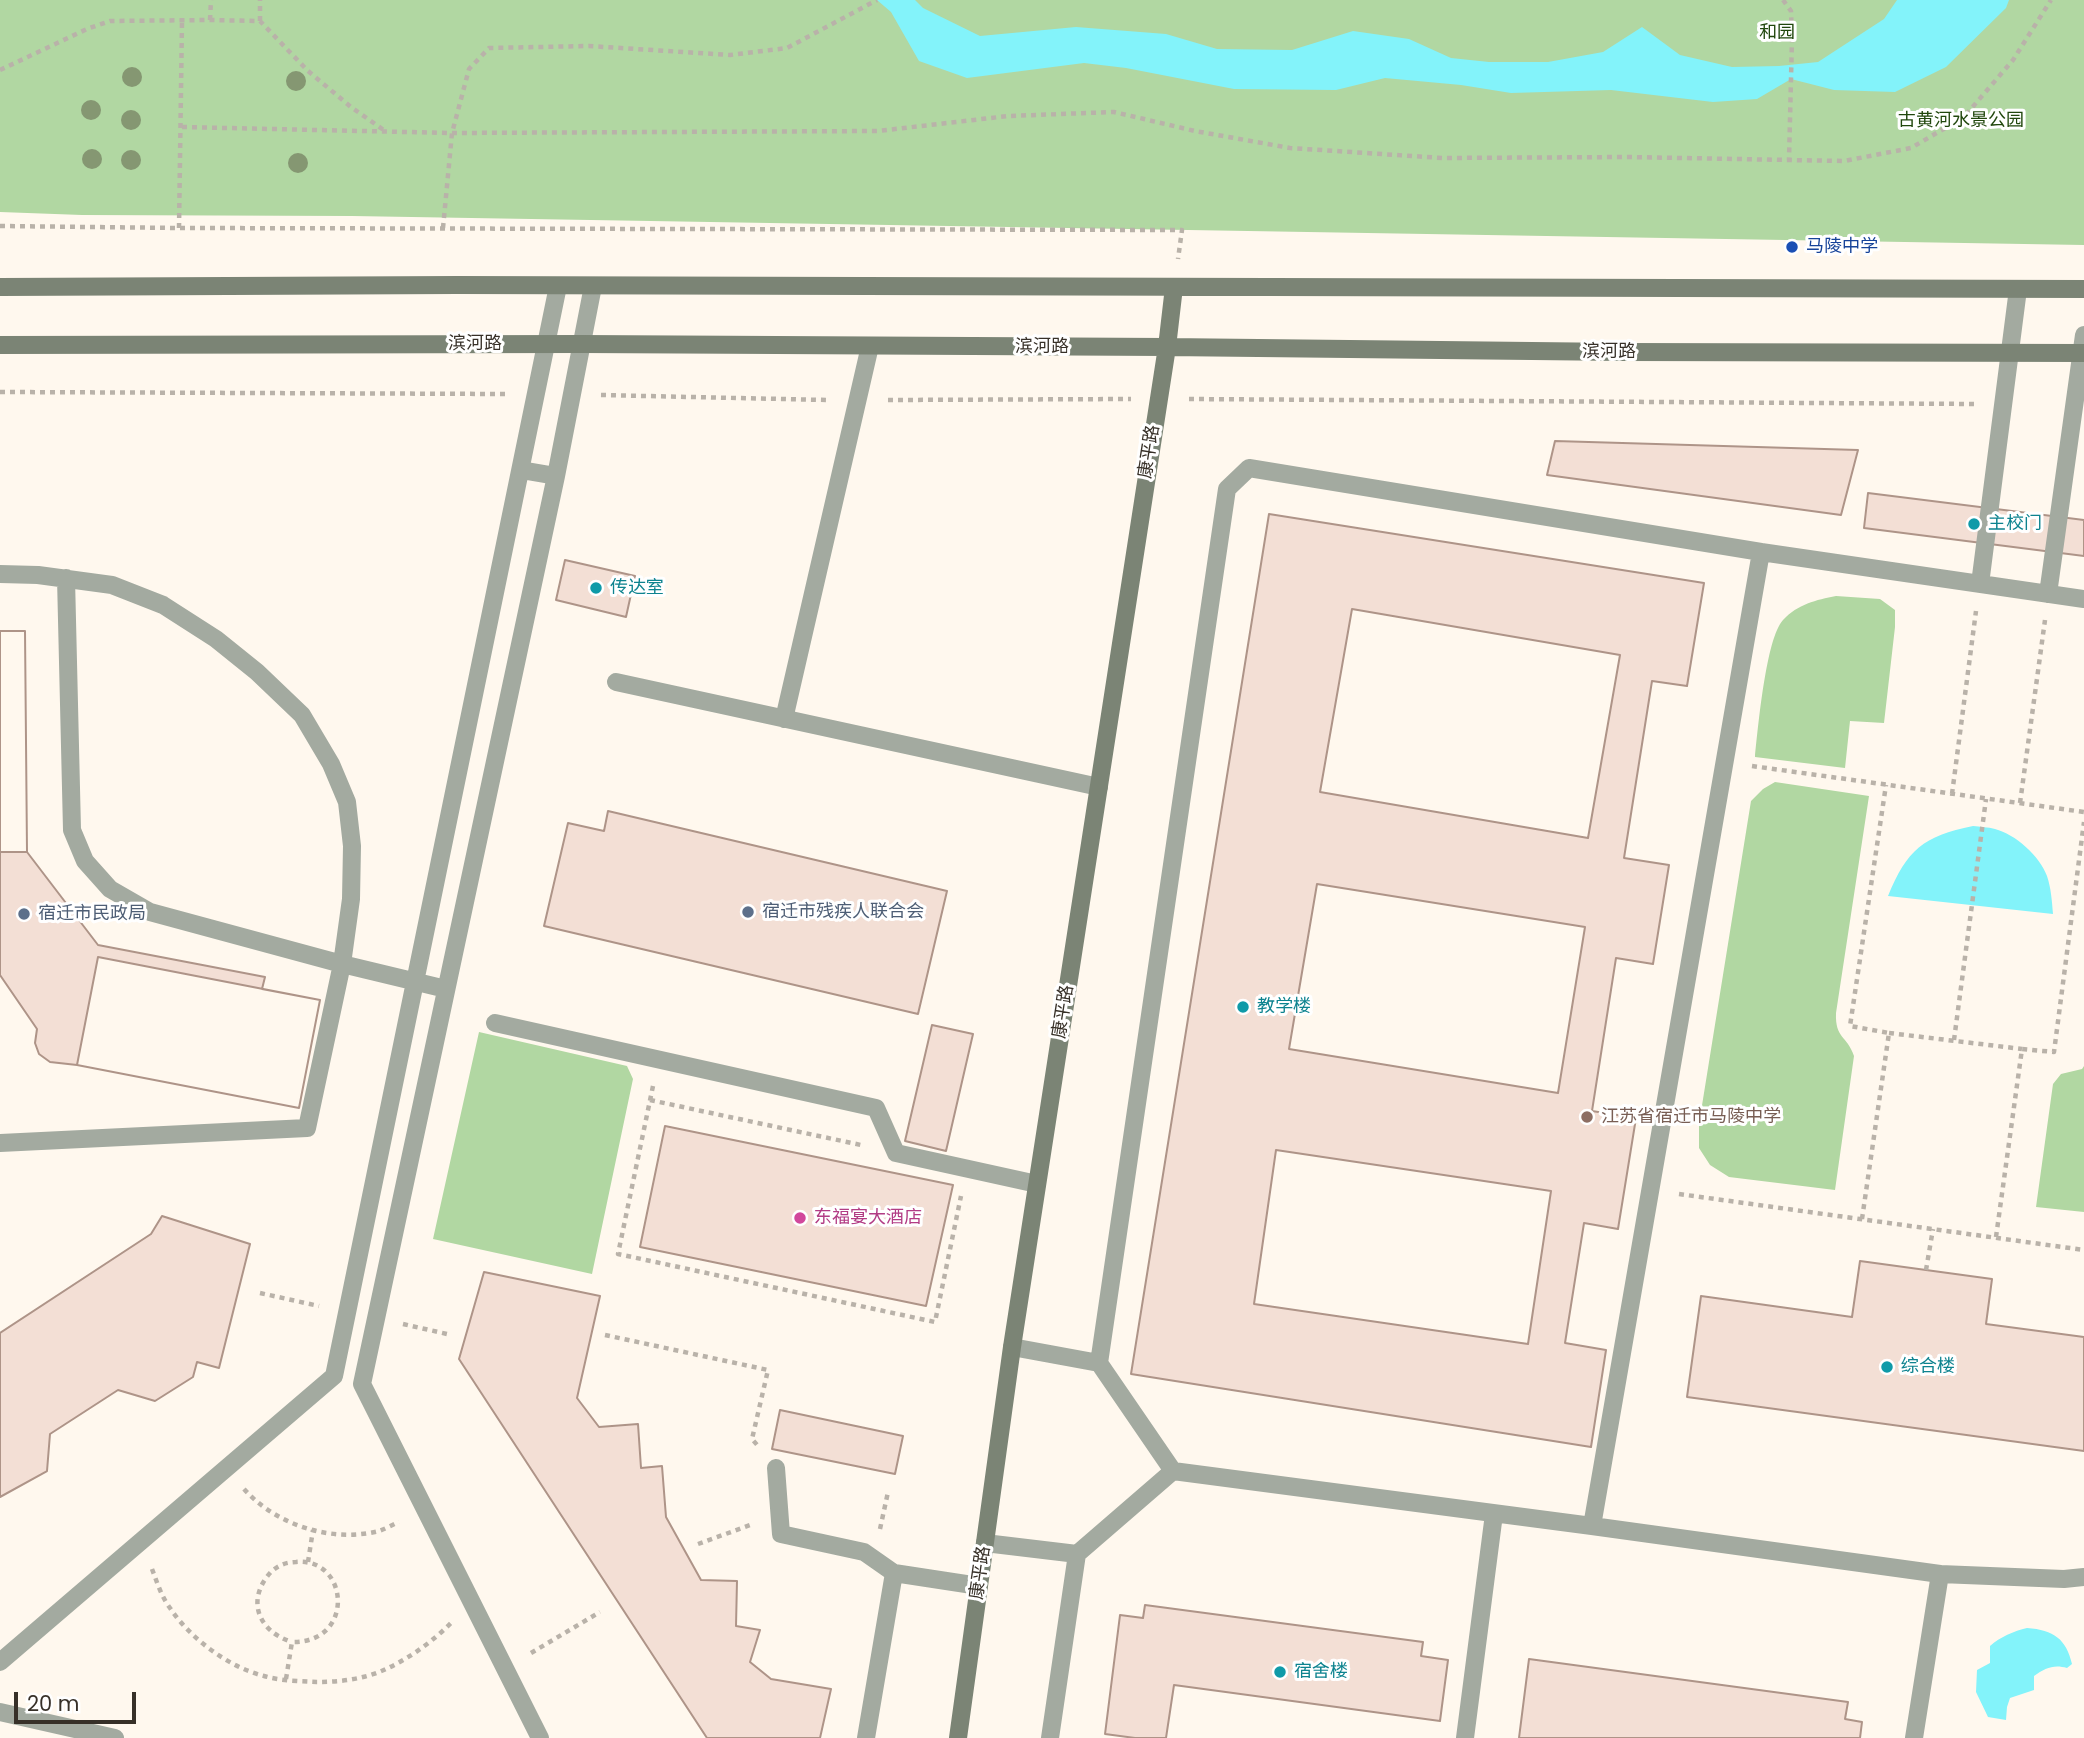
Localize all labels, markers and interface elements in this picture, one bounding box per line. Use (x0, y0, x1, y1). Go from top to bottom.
park label: 和园 (1759, 22, 1795, 44)
park label: 古黄河水景公园 (1898, 110, 2024, 132)
place label: 马陵中学 (1806, 236, 1878, 258)
marker: 马陵中学 (1784, 239, 1800, 255)
street label: 滨河路 (448, 333, 502, 355)
street label: 滨河路 (1015, 336, 1069, 358)
street label: 滨河路 (1582, 341, 1636, 363)
street label: 康平路 (1135, 424, 1165, 480)
place label: 主校门 (1988, 513, 2042, 535)
marker: 主校门 (1966, 516, 1982, 532)
place label: 传达室 (610, 577, 664, 599)
marker: 传达室 (588, 580, 604, 596)
place label: 宿迁市残疾人联合会 (762, 901, 924, 923)
place label: 宿迁市民政局 (38, 903, 146, 925)
marker: 宿迁市残疾人联合会 (740, 904, 756, 920)
marker: 宿迁市民政局 (16, 906, 32, 922)
street label: 康平路 (1049, 984, 1079, 1040)
place label: 教学楼 (1257, 996, 1311, 1018)
marker: 教学楼 (1235, 999, 1251, 1015)
place label: 江苏省宿迁市马陵中学 (1601, 1106, 1781, 1128)
marker: 江苏省宿迁市马陵中学 (1579, 1109, 1595, 1125)
place label: 东福宴大酒店 (814, 1207, 922, 1229)
marker: 东福宴大酒店 (792, 1210, 808, 1226)
place label: 综合楼 (1901, 1356, 1955, 1378)
marker: 综合楼 (1879, 1359, 1895, 1375)
street label: 康平路 (967, 1545, 995, 1601)
place label: 宿舍楼 (1294, 1661, 1348, 1683)
marker: 宿舍楼 (1272, 1664, 1288, 1680)
scale bar (18, 1678, 140, 1722)
text: 20 m (27, 1689, 80, 1718)

